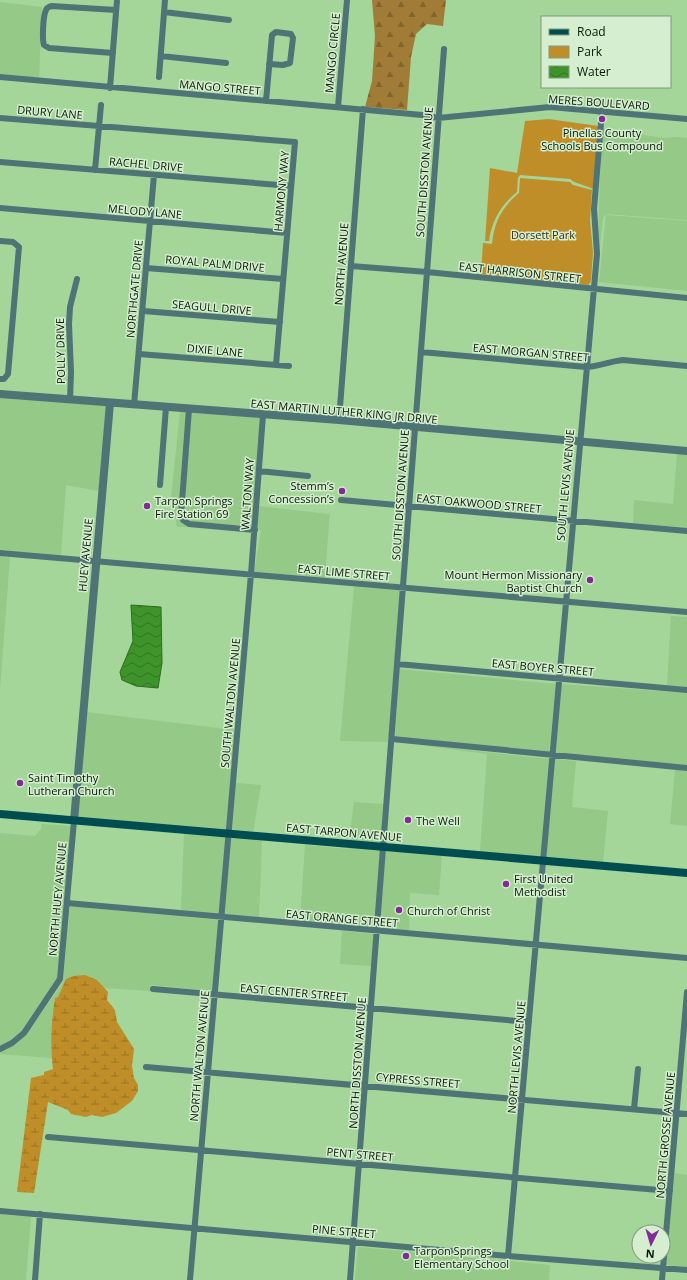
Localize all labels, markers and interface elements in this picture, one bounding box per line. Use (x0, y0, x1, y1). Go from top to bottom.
street label: MANGO CIRCLE (321, 12, 343, 94)
legend (541, 16, 671, 88)
text: Road (577, 23, 606, 40)
text: Park (577, 43, 603, 60)
text: Water (577, 63, 611, 80)
street label: MANGO STREET (179, 76, 261, 98)
street label: MERES BOULEVARD (548, 91, 650, 113)
street label: DRURY LANE (17, 102, 83, 122)
street label: SOUTH DISSTON AVENUE (412, 106, 436, 238)
marker: Pinellas County Schools Bus Compound (597, 114, 607, 124)
place label: Pinellas County Schools Bus Compound (541, 125, 663, 153)
street label: HARMONY WAY (270, 149, 292, 232)
street label: RACHEL DRIVE (108, 153, 184, 175)
street label: MELODY LANE (107, 200, 183, 222)
street label: NORTH AVENUE (331, 222, 351, 306)
park label: Dorsett Park (511, 227, 575, 242)
street label: NORTHGATE DRIVE (122, 239, 146, 339)
street label: ROYAL PALM DRIVE (165, 251, 265, 275)
street label: EAST HARRISON STREET (458, 258, 582, 286)
street label: SEAGULL DRIVE (172, 296, 252, 318)
street label: POLLY DRIVE (52, 318, 68, 384)
street label: EAST MORGAN STREET (472, 339, 590, 365)
street label: DIXIE LANE (186, 340, 244, 360)
street label: EAST MARTIN LUTHER KING JR DRIVE (250, 395, 438, 427)
street label: SOUTH DISSTON AVENUE (388, 429, 412, 561)
street label: SOUTH LEVIS AVENUE (553, 429, 577, 541)
street label: WALTON WAY (237, 457, 257, 530)
place label: Stemm’s Concession’s (269, 478, 334, 506)
marker: Stemm’s Concession’s (337, 486, 347, 496)
street label: EAST OAKWOOD STREET (416, 490, 542, 516)
place label: Tarpon Springs Fire Station 69 (155, 493, 233, 521)
marker: Tarpon Springs Fire Station 69 (142, 501, 152, 511)
street label: HUEY AVENUE (74, 518, 96, 592)
street label: EAST LIME STREET (297, 560, 391, 584)
place label: Mount Hermon Missionary Baptist Church (445, 567, 582, 595)
marker: Mount Hermon Missionary Baptist Church (585, 575, 595, 585)
street label: SOUTH WALTON AVENUE (217, 637, 243, 769)
street label: EAST BOYER STREET (491, 655, 595, 679)
place label: Saint Timothy Lutheran Church (28, 770, 114, 798)
marker: Saint Timothy Lutheran Church (15, 778, 25, 788)
place label: The Well (416, 813, 460, 828)
marker: The Well (403, 815, 413, 825)
street label: EAST TARPON AVENUE (285, 819, 403, 845)
street label: NORTH HUEY AVENUE (45, 842, 69, 956)
place label: First United Methodist (514, 871, 573, 899)
marker: First United Methodist (501, 879, 511, 889)
place label: Church of Christ (407, 903, 490, 918)
marker: Church of Christ (394, 905, 404, 915)
street label: EAST ORANGE STREET (285, 906, 399, 930)
street label: EAST CENTER STREET (239, 980, 349, 1004)
street label: NORTH WALTON AVENUE (186, 990, 212, 1122)
street label: NORTH DISSTON AVENUE (345, 997, 369, 1129)
street label: NORTH LEVIS AVENUE (504, 1000, 528, 1114)
street label: CYPRESS STREET (375, 1069, 461, 1091)
street label: NORTH GROSSE AVENUE (652, 1071, 678, 1199)
street label: PENT STREET (326, 1144, 394, 1164)
street label: PINE STREET (311, 1221, 377, 1241)
north arrow (631, 1224, 671, 1264)
place label: Tarpon Springs Elementary School (414, 1243, 509, 1271)
text: N (645, 1247, 655, 1262)
marker: Tarpon Springs Elementary School (401, 1251, 411, 1261)

